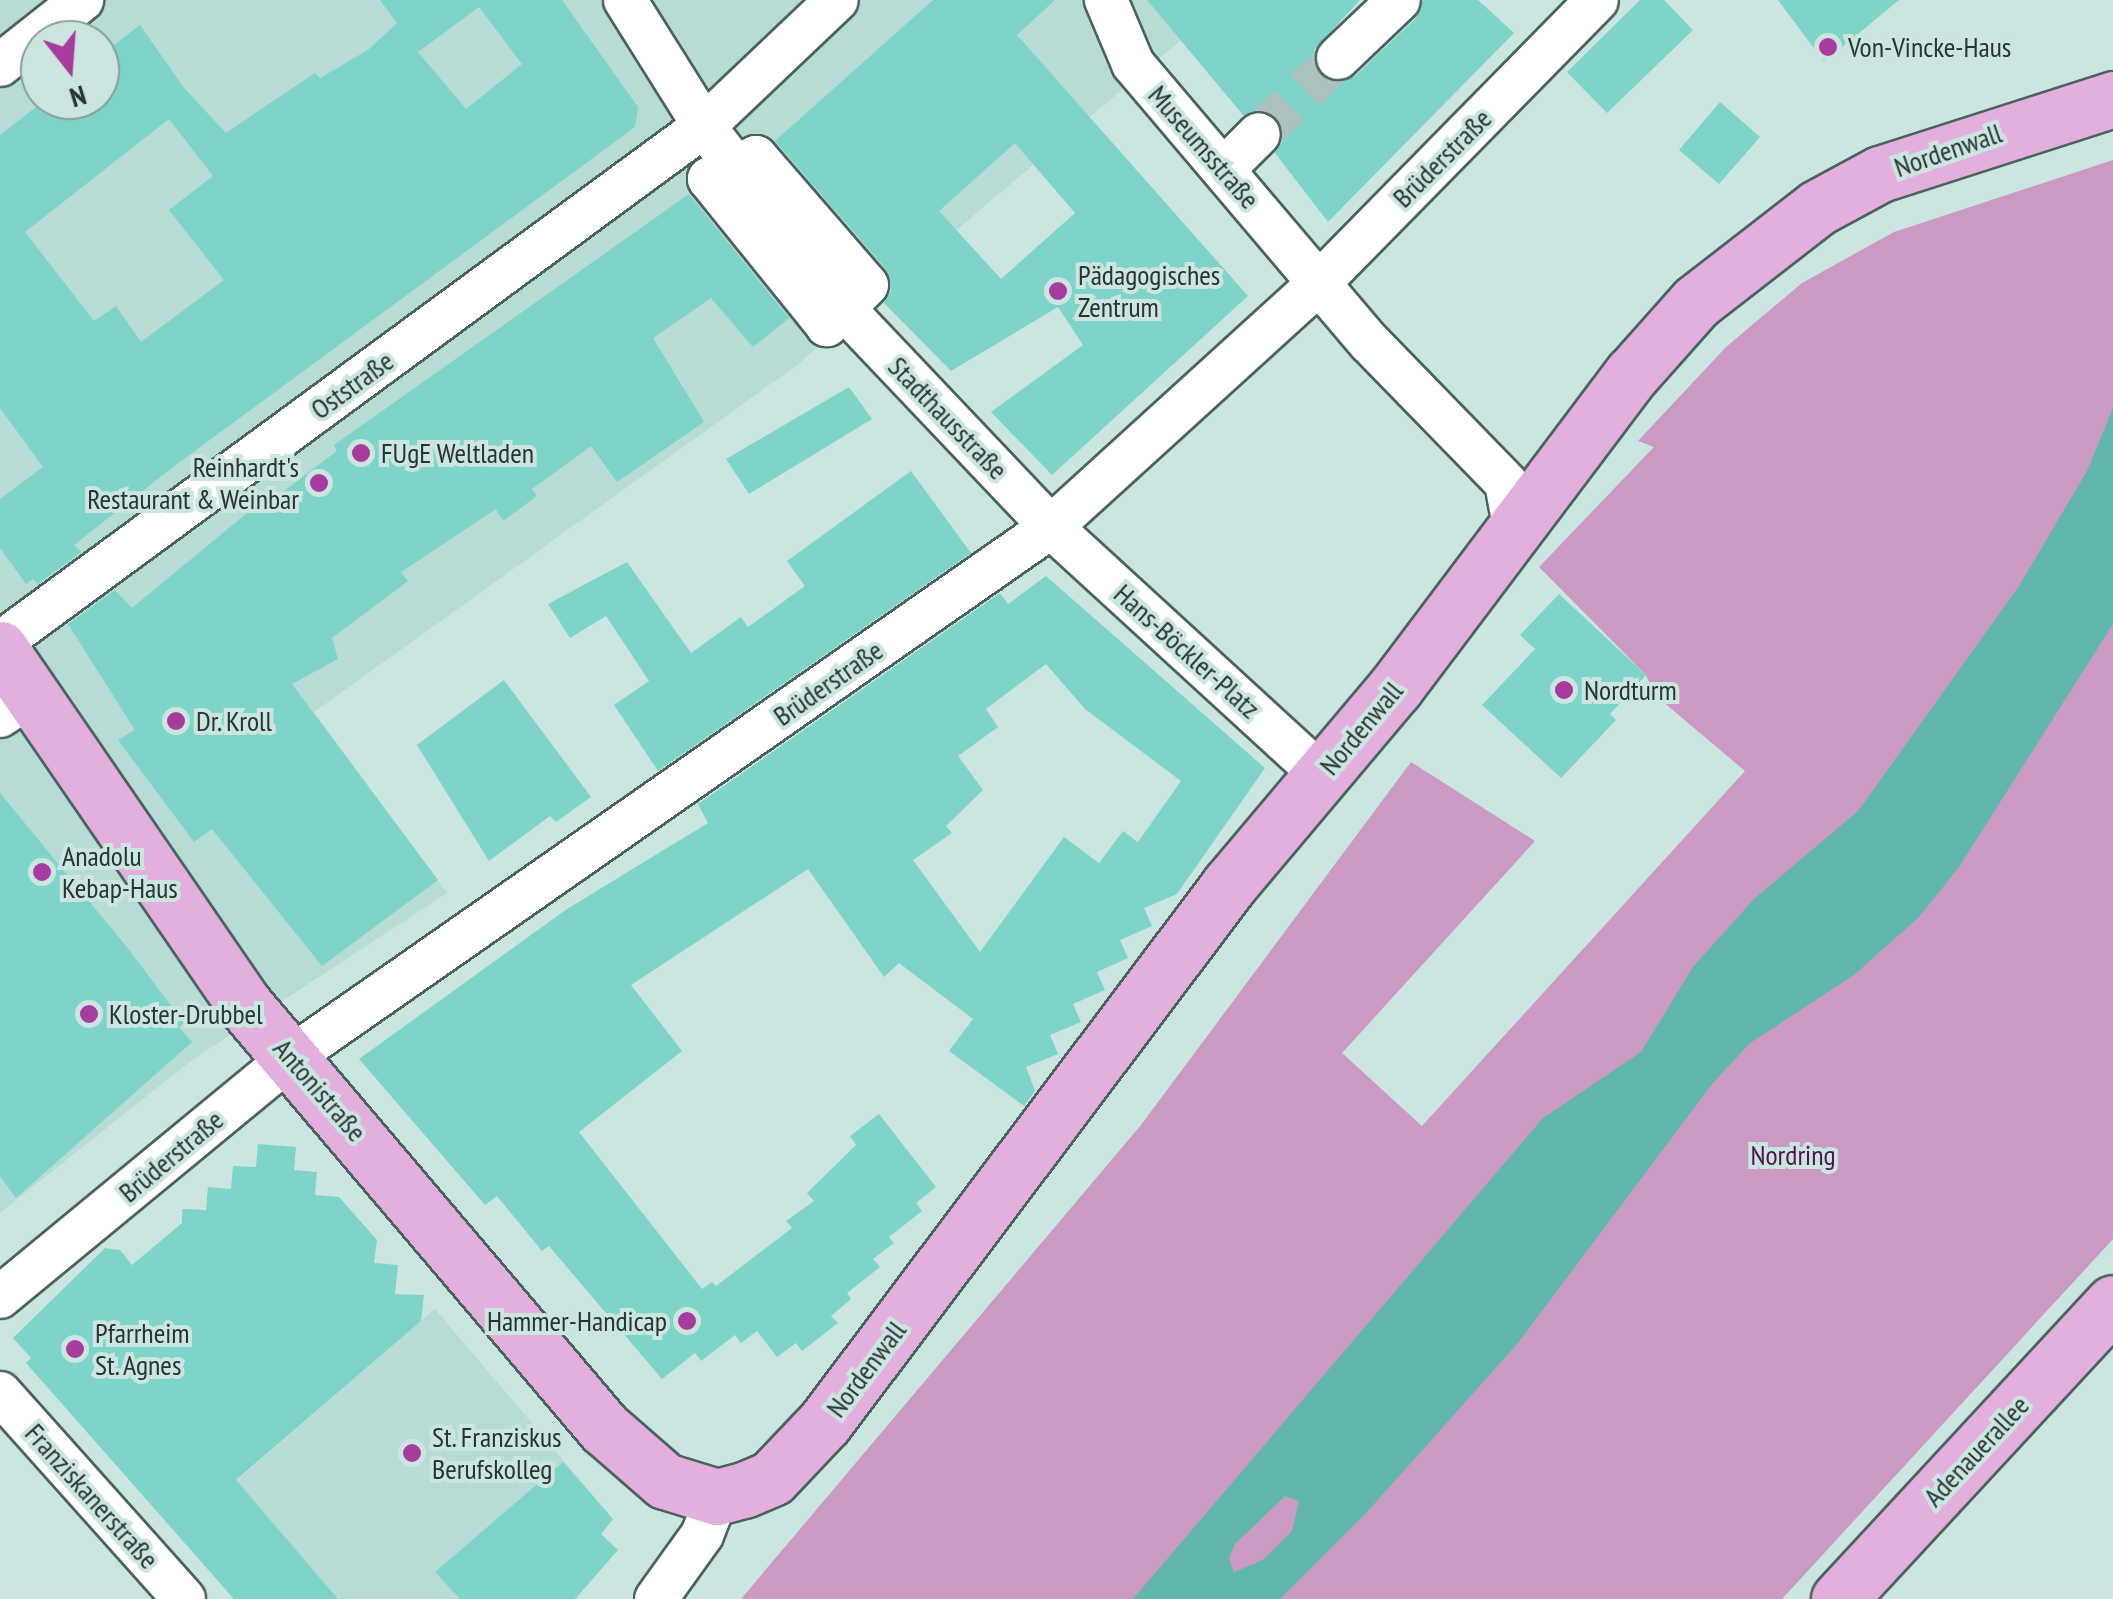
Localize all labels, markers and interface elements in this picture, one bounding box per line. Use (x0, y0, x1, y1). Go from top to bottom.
north arrow (20, 20, 120, 120)
place label: Von-Vincke-Haus (1848, 30, 2011, 64)
marker: Von-Vincke-Haus (1817, 36, 1839, 58)
text: N (66, 77, 91, 117)
street label: Museumsstraße (1141, 79, 1267, 215)
street label: Brüderstraße (1386, 102, 1498, 214)
street label: Nordenwall (1890, 116, 2006, 184)
place label: Pädagogisches Zentrum (1078, 258, 1220, 324)
marker: Pädagogisches Zentrum (1047, 280, 1069, 302)
street label: Oststraße (304, 344, 400, 426)
street label: Stadthausstraße (881, 350, 1015, 486)
place label: FUgE Weltladen (381, 436, 534, 470)
marker: FUgE Weltladen (350, 442, 372, 464)
place label: Reinhardt's Restaurant & Weinbar (87, 450, 299, 516)
marker: Reinhardt's Restaurant & Weinbar (308, 472, 330, 494)
street label: Hans-Böckler-Platz (1107, 577, 1267, 725)
street label: Brüderstraße (767, 633, 889, 733)
place label: Nordturm (1584, 673, 1677, 707)
street label: Nordenwall (1312, 674, 1410, 782)
marker: Nordturm (1553, 679, 1575, 701)
place label: Dr. Kroll (196, 704, 274, 738)
marker: Dr. Kroll (165, 710, 187, 732)
place label: Anadolu Kebap-Haus (62, 839, 178, 905)
marker: Anadolu Kebap-Haus (31, 861, 53, 883)
place label: Kloster-Drubbel (109, 997, 263, 1031)
marker: Kloster-Drubbel (78, 1003, 100, 1025)
street label: Antonistraße (266, 1032, 374, 1148)
street label: Brüderstraße (112, 1103, 230, 1209)
park label: Nordring (1750, 1138, 1836, 1172)
place label: Hammer-Handicap (487, 1304, 667, 1338)
marker: Hammer-Handicap (676, 1310, 698, 1332)
street label: Nordenwall (819, 1314, 913, 1424)
place label: Pfarrheim St. Agnes (95, 1316, 190, 1382)
marker: Pfarrheim St. Agnes (64, 1338, 86, 1360)
street label: Adenauerallee (1916, 1389, 2036, 1513)
street label: Franziskanerstraße (18, 1417, 166, 1575)
place label: St. Franziskus Berufskolleg (432, 1420, 563, 1486)
marker: St. Franziskus Berufskolleg (401, 1442, 423, 1464)

